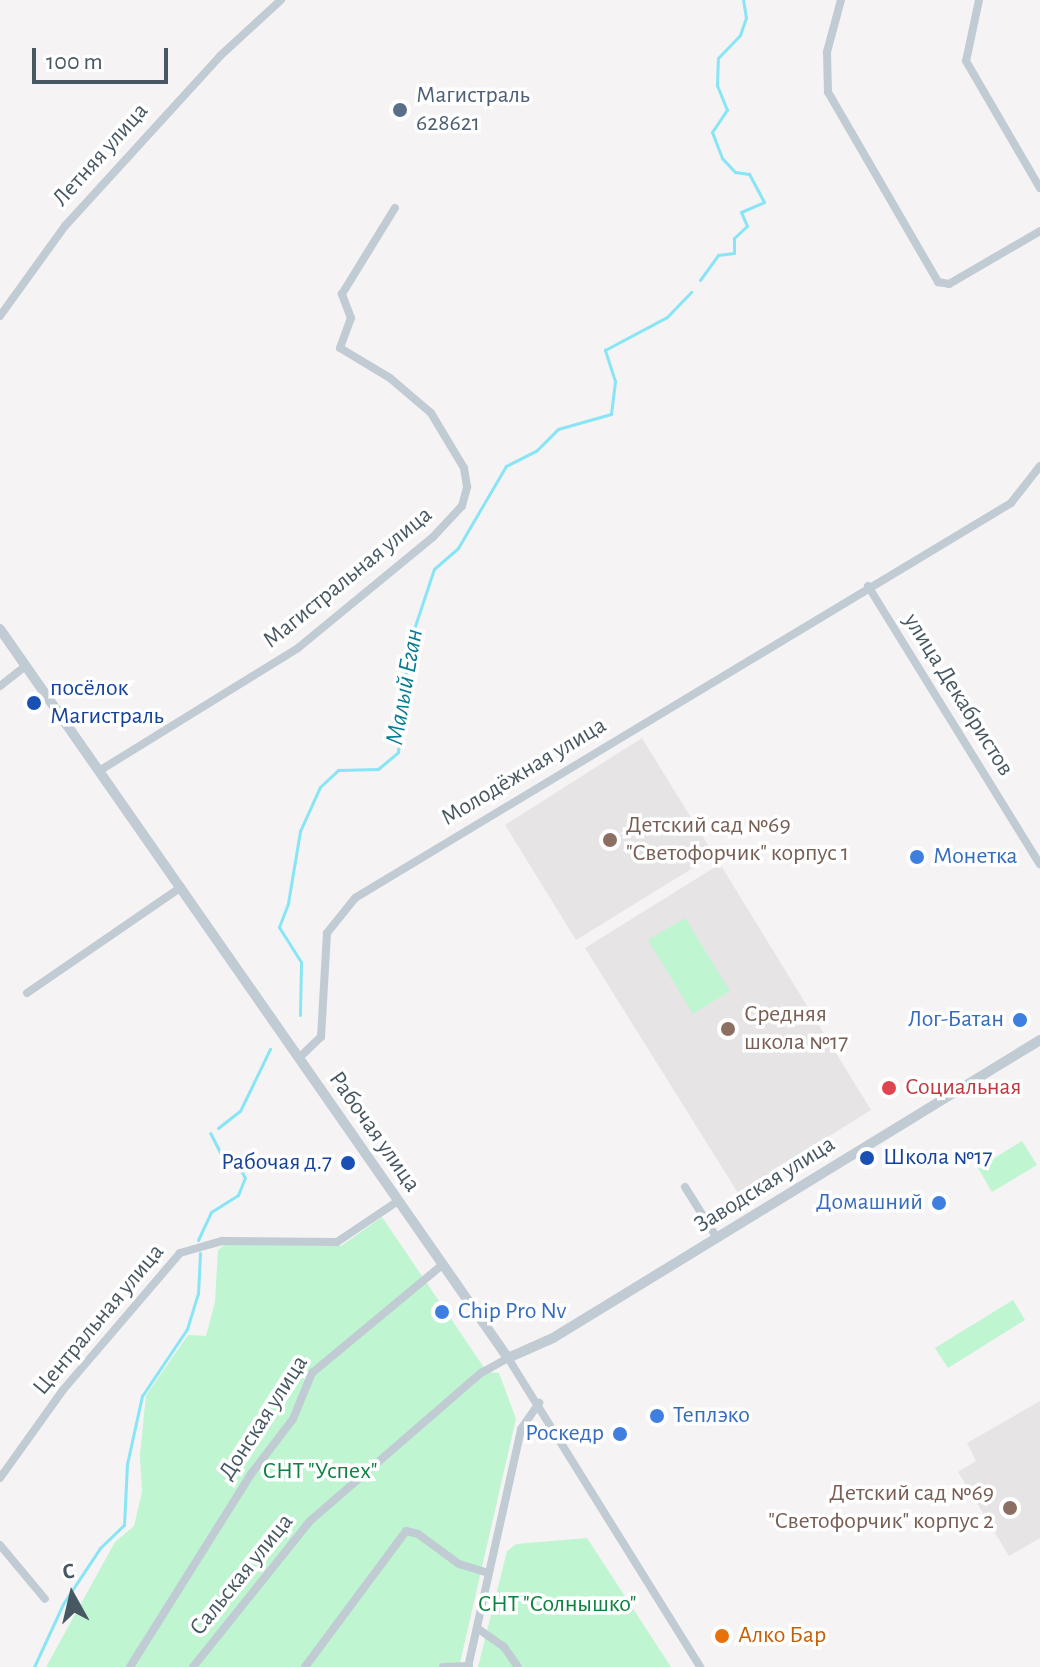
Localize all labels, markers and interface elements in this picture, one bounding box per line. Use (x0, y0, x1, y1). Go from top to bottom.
scale bar (36, 32, 172, 82)
text: 100 m (46, 50, 103, 74)
place label: Магистраль 628621 (416, 82, 530, 138)
street label: Летняя улица (47, 97, 155, 213)
marker: Магистраль 628621 (391, 101, 409, 119)
street label: Магистральная улица (258, 501, 438, 655)
street label: улица Декабристов (896, 608, 1020, 782)
water label: Малый Еган (379, 627, 431, 747)
place label: посёлок Магистраль (50, 675, 164, 731)
marker: посёлок Магистраль (25, 694, 43, 712)
street label: Молодёжная улица (436, 711, 612, 833)
place label: Детский сад №69 "Светофорчик" корпус 1 (626, 812, 849, 868)
marker: Детский сад №69 "Светофорчик" корпус 1 (601, 831, 619, 849)
place label: Монетка (933, 843, 1018, 871)
marker: Монетка (908, 848, 926, 866)
place label: Средняя школа №17 (744, 1001, 848, 1057)
place label: Лог-Батан (908, 1006, 1004, 1034)
marker: Лог-Батан (1011, 1011, 1029, 1029)
marker: Средняя школа №17 (719, 1020, 737, 1038)
street label: Рабочая улица (322, 1066, 426, 1198)
place label: Социальная (905, 1074, 1021, 1102)
marker: Социальная (880, 1079, 898, 1097)
street label: Заводская улица (689, 1130, 841, 1240)
place label: Школа №17 (883, 1144, 992, 1172)
place label: Рабочая д.7 (221, 1149, 332, 1177)
marker: Школа №17 (858, 1149, 876, 1167)
marker: Рабочая д.7 (339, 1154, 357, 1172)
place label: Домашний (816, 1189, 923, 1217)
marker: Домашний (930, 1194, 948, 1212)
street label: Центральная улица (27, 1238, 171, 1402)
place label: Chip Pro Nv (458, 1298, 566, 1326)
marker: Chip Pro Nv (433, 1303, 451, 1321)
street label: Донская улица (213, 1350, 315, 1486)
place label: Теплэко (673, 1402, 750, 1430)
marker: Теплэко (648, 1407, 666, 1425)
place label: Роскедр (525, 1420, 604, 1448)
marker: Роскедр (611, 1425, 629, 1443)
park label: СНТ "Успех" (263, 1458, 377, 1486)
place label: Детский сад №69 "Светофорчик" корпус 2 (768, 1480, 994, 1536)
marker: Детский сад №69 "Светофорчик" корпус 2 (1001, 1499, 1019, 1517)
street label: Сальская улица (184, 1508, 300, 1642)
north arrow (32, 1555, 112, 1635)
text: С (61, 1559, 76, 1583)
park label: СНТ "Солнышко" (478, 1591, 636, 1619)
place label: Алко Бар (738, 1622, 826, 1650)
marker: Алко Бар (713, 1627, 731, 1645)

